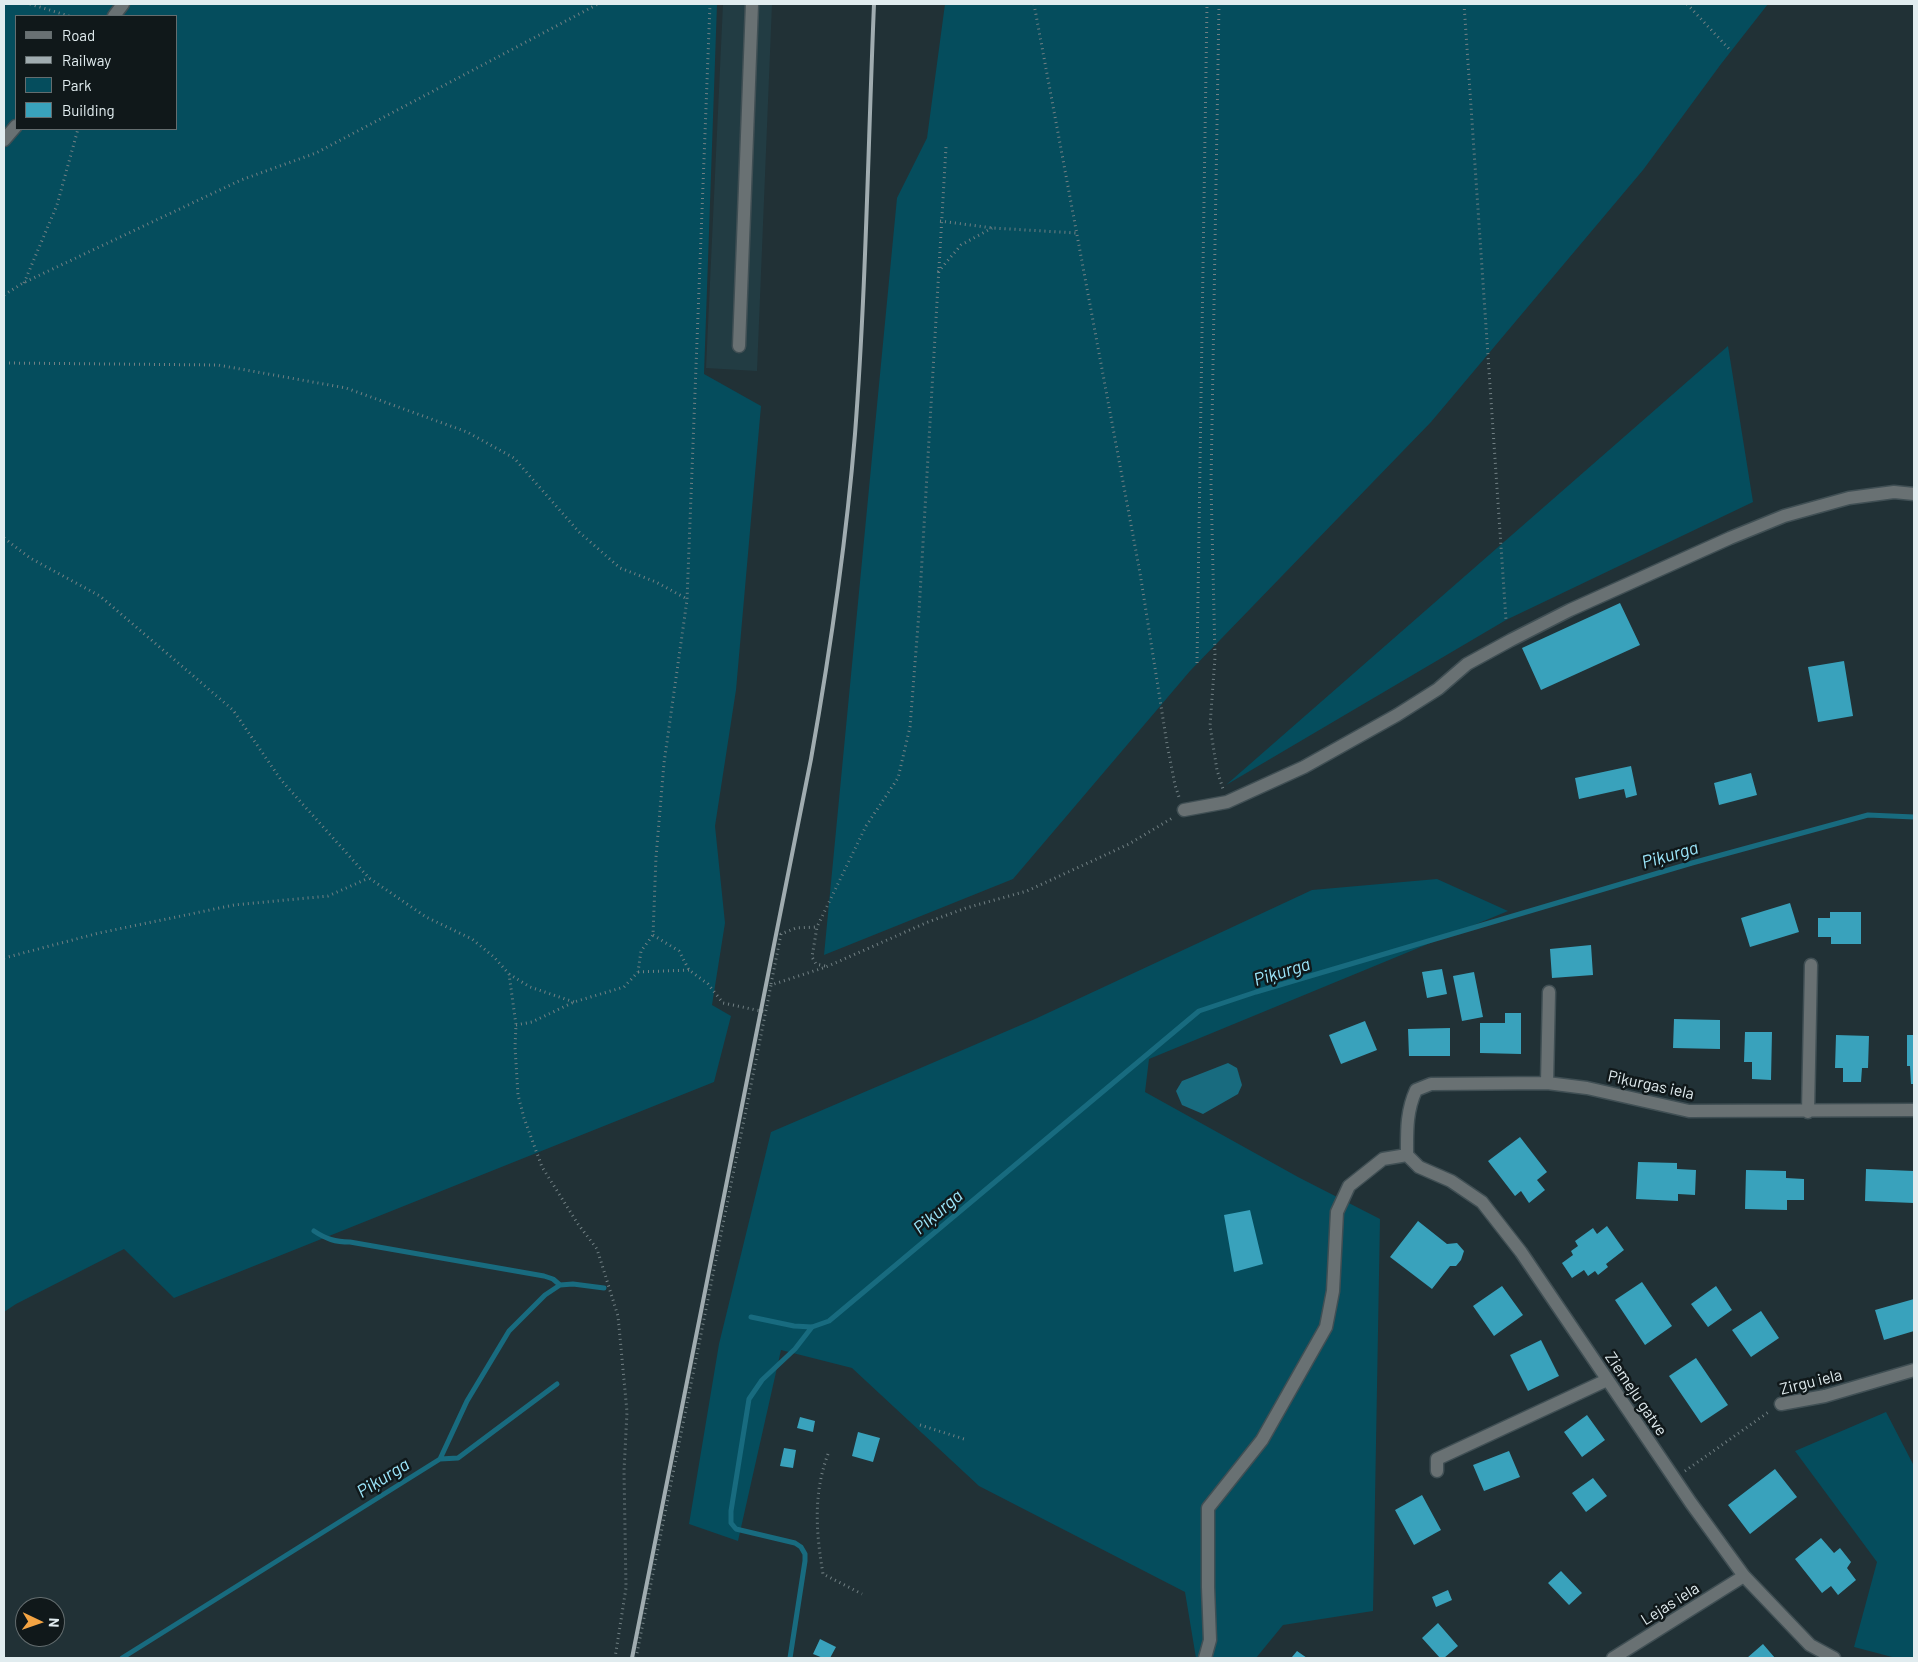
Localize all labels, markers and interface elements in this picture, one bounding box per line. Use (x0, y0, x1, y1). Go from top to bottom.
legend (15, 15, 178, 130)
text: Road (62, 26, 95, 44)
text: Railway (62, 51, 111, 69)
text: Park (62, 76, 91, 94)
text: Building (62, 101, 115, 119)
water label: Piķurga (1639, 837, 1701, 873)
water label: Piķurga (1251, 953, 1313, 991)
street label: Piķurgas iela (1606, 1066, 1696, 1104)
water label: Piķurga (909, 1185, 967, 1239)
street label: Ziemeļu gatve (1601, 1348, 1671, 1440)
street label: Zirgu iela (1778, 1365, 1844, 1399)
water label: Piķurga (353, 1453, 413, 1503)
street label: Lejas iela (1637, 1579, 1703, 1629)
north arrow (15, 1597, 65, 1647)
text: N (46, 1618, 63, 1628)

